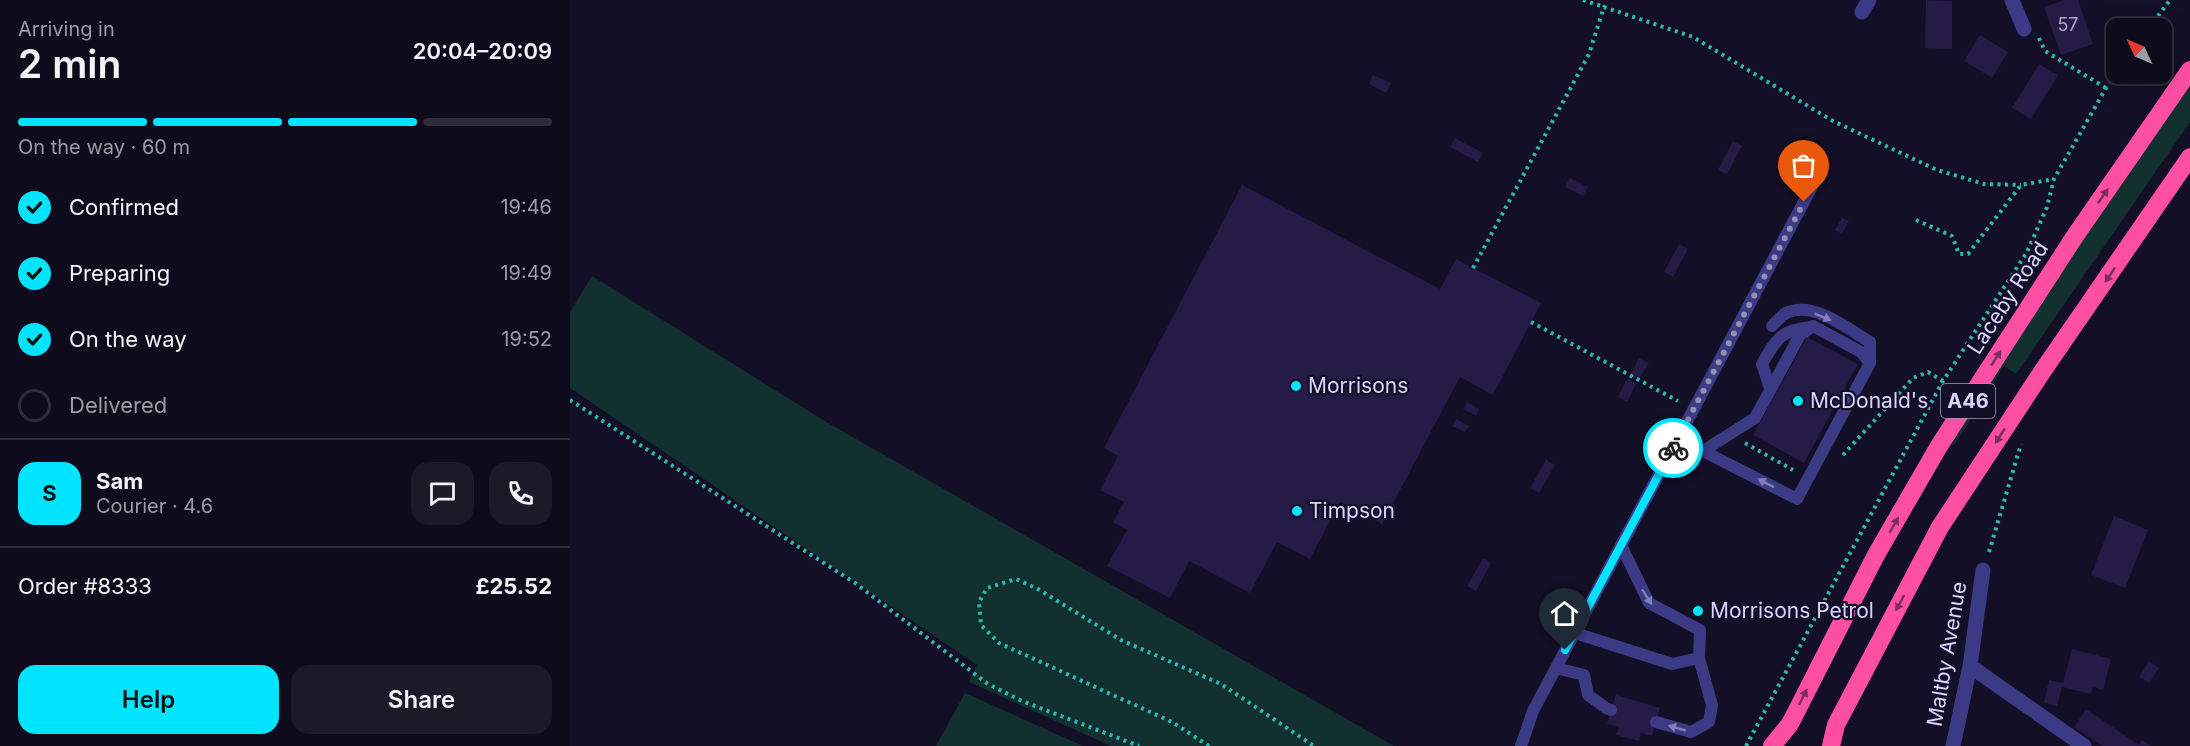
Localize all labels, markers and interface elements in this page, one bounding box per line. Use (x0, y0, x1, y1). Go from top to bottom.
house number: 57 (2057, 14, 2079, 35)
text: Arriving in (18, 17, 115, 41)
north arrow (2106, 18, 2172, 84)
map controls (2106, 18, 2172, 84)
text: 20:04–20:09 (413, 38, 552, 64)
text: 2 min (18, 40, 121, 87)
text: On the way · 60 m (18, 135, 190, 159)
pin (1778, 140, 1829, 202)
icon: bag (1787, 149, 1820, 182)
one-way arrow (2097, 188, 2109, 204)
icon: check (18, 191, 51, 224)
text: Confirmed (69, 194, 179, 220)
text: 19:46 (500, 195, 552, 219)
street label: Laceby Road (1962, 237, 2053, 359)
icon: check (18, 257, 51, 290)
text: Preparing (69, 260, 170, 286)
text: 19:49 (500, 261, 552, 285)
one-way arrow (2105, 267, 2116, 283)
one-way arrow (1815, 312, 1833, 322)
icon: check (18, 323, 51, 356)
text: On the way (69, 326, 187, 352)
text: 19:52 (501, 327, 552, 351)
one-way arrow (1990, 350, 2001, 367)
place label: Morrisons (1308, 373, 1408, 398)
marker: Morrisons (1289, 379, 1303, 393)
road number: A46 (1941, 384, 1995, 418)
place label: McDonald's (1810, 388, 1928, 413)
text: Delivered (69, 392, 167, 418)
marker: McDonald's (1791, 394, 1805, 408)
courier (1643, 418, 1703, 478)
one-way arrow (1995, 428, 2006, 444)
icon: bike (1657, 432, 1690, 465)
button: chat (411, 462, 474, 525)
button: phone (489, 462, 552, 525)
text: Sam (96, 468, 143, 494)
one-way arrow (1757, 479, 1775, 489)
text: S (42, 480, 57, 506)
text: Courier · 4.6 (96, 494, 213, 518)
place label: Timpson (1309, 498, 1395, 523)
marker: Timpson (1290, 504, 1304, 518)
one-way arrow (1888, 516, 1898, 533)
text: Order #8333 (18, 573, 152, 599)
text: £25.52 (475, 573, 552, 599)
street label: Maltby Avenue (1921, 579, 1972, 728)
pin (1539, 588, 1590, 650)
one-way arrow (1642, 588, 1653, 605)
one-way arrow (1895, 595, 1905, 612)
icon: home (1548, 597, 1581, 630)
place label: Morrisons Petrol (1710, 598, 1874, 623)
marker: Morrisons Petrol (1691, 604, 1705, 618)
button: Help (18, 665, 279, 734)
button: Share (291, 665, 552, 734)
one-way arrow (1799, 689, 1808, 706)
one-way arrow (1668, 723, 1686, 732)

